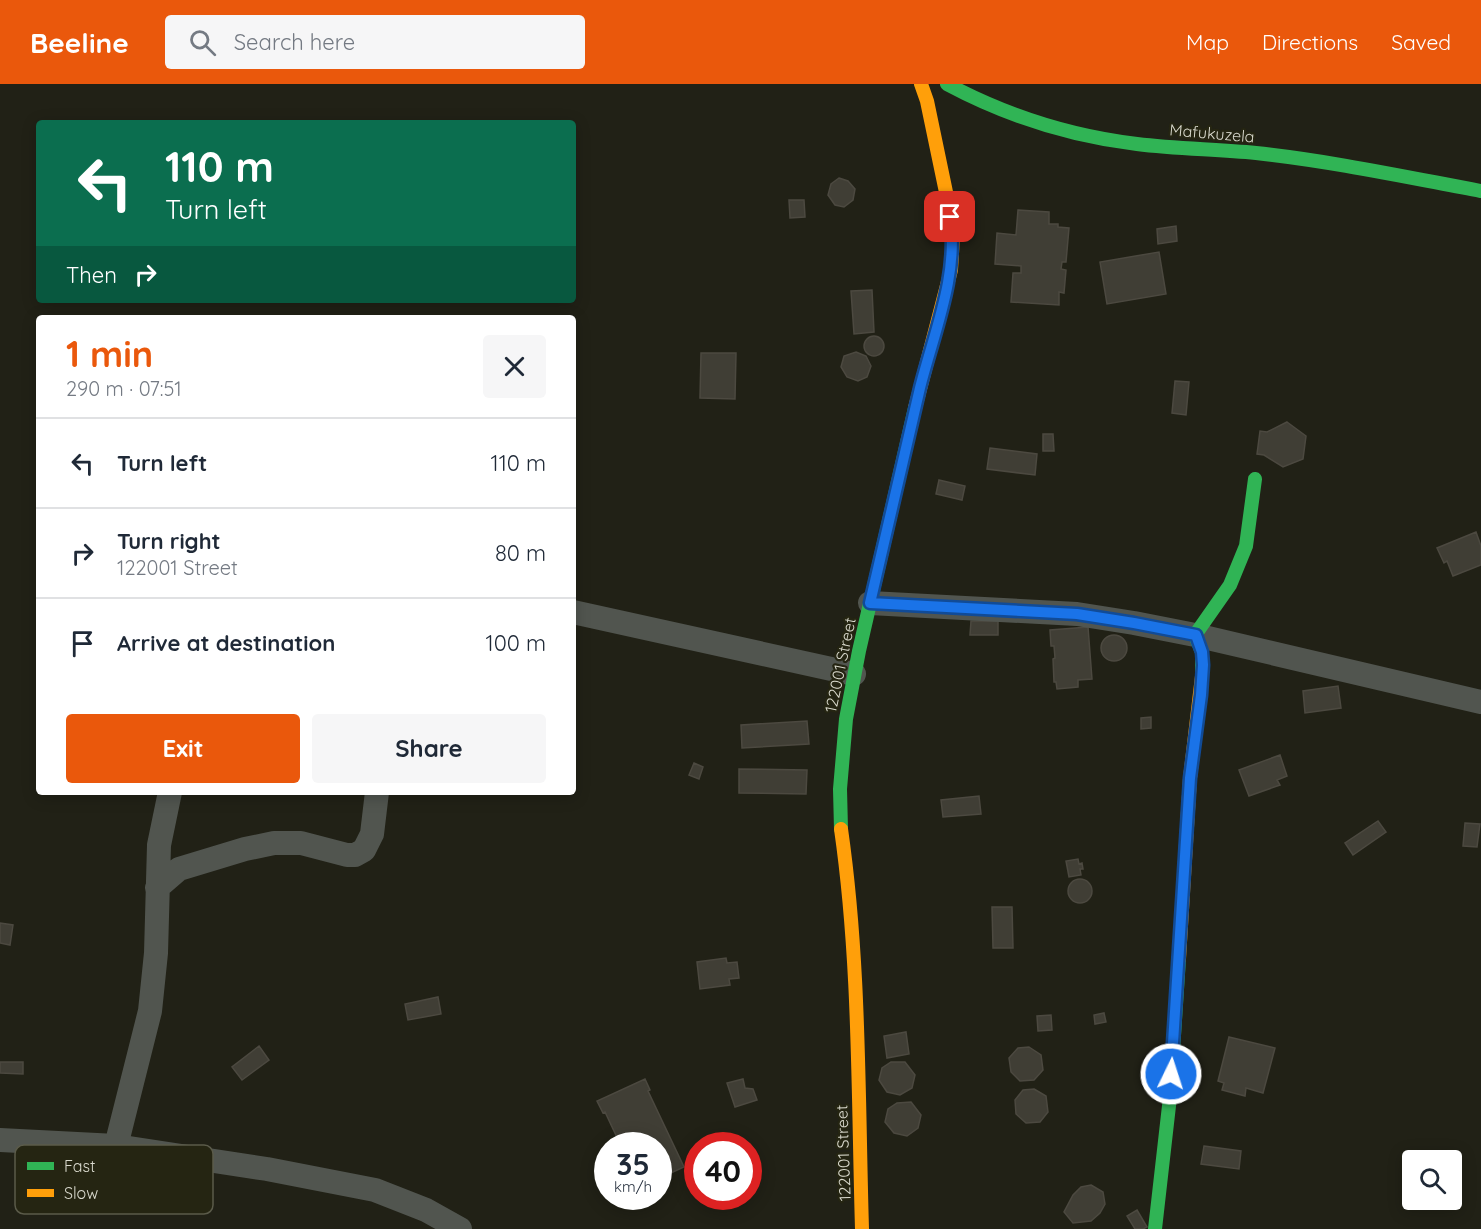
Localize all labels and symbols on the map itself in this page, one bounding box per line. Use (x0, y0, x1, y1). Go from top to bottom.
street label: Mafukuzela (1169, 119, 1255, 147)
pin (924, 191, 975, 242)
street label: 122001 Street (820, 616, 860, 714)
position arrow (1139, 1042, 1203, 1106)
street label: 122001 Street (831, 1104, 855, 1202)
speed limit sign: 40 (684, 1132, 762, 1210)
legend (15, 1145, 213, 1214)
text: Fast (64, 1156, 95, 1176)
text: Slow (64, 1183, 98, 1203)

